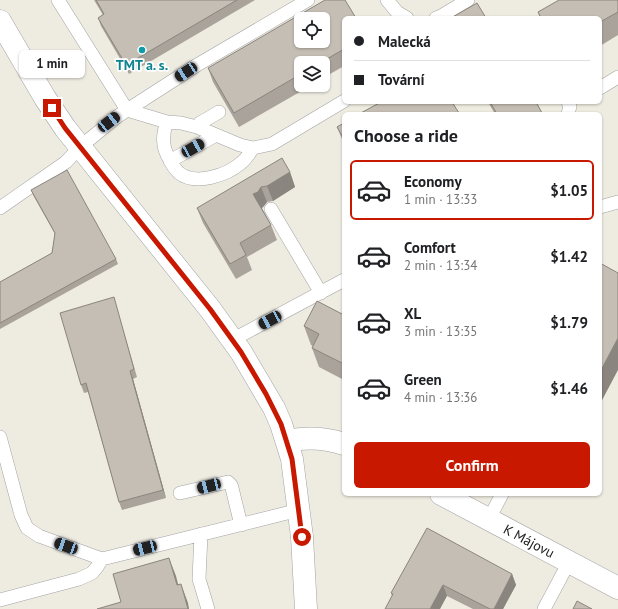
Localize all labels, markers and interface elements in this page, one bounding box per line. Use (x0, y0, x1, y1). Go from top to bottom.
map controls (294, 12, 330, 92)
button: locate (294, 12, 330, 48)
text: Malecká (378, 32, 431, 51)
marker: TMT a. s. (137, 45, 147, 55)
callout: 1 min (19, 50, 85, 78)
text: 1 min (36, 55, 68, 72)
place label: TMT a. s. (116, 56, 168, 74)
button: layers (294, 56, 330, 92)
car (173, 60, 199, 84)
text: Tovární (378, 70, 425, 89)
route end (43, 99, 61, 117)
car (96, 110, 122, 134)
text: Choose a ride (354, 124, 458, 147)
car (180, 137, 206, 159)
icon: car (356, 172, 392, 208)
text: Economy (404, 172, 462, 191)
text: $1.05 (550, 181, 588, 200)
text: 1 min · 13:33 (404, 191, 477, 208)
icon: car (356, 238, 392, 274)
text: Comfort (404, 238, 456, 257)
text: $1.42 (550, 247, 588, 266)
text: 2 min · 13:34 (404, 257, 477, 274)
icon: car (356, 304, 392, 340)
text: XL (404, 304, 421, 323)
car (257, 309, 283, 331)
text: $1.79 (550, 313, 588, 332)
text: 3 min · 13:35 (404, 323, 477, 340)
icon: car (356, 370, 392, 406)
text: Green (404, 370, 442, 389)
text: $1.46 (550, 379, 588, 398)
text: 4 min · 13:36 (404, 389, 477, 406)
button: Confirm (354, 442, 590, 488)
car (196, 477, 222, 495)
street label: K Májovu (500, 520, 558, 562)
route start (293, 528, 311, 546)
car (53, 536, 79, 556)
car (132, 539, 158, 557)

